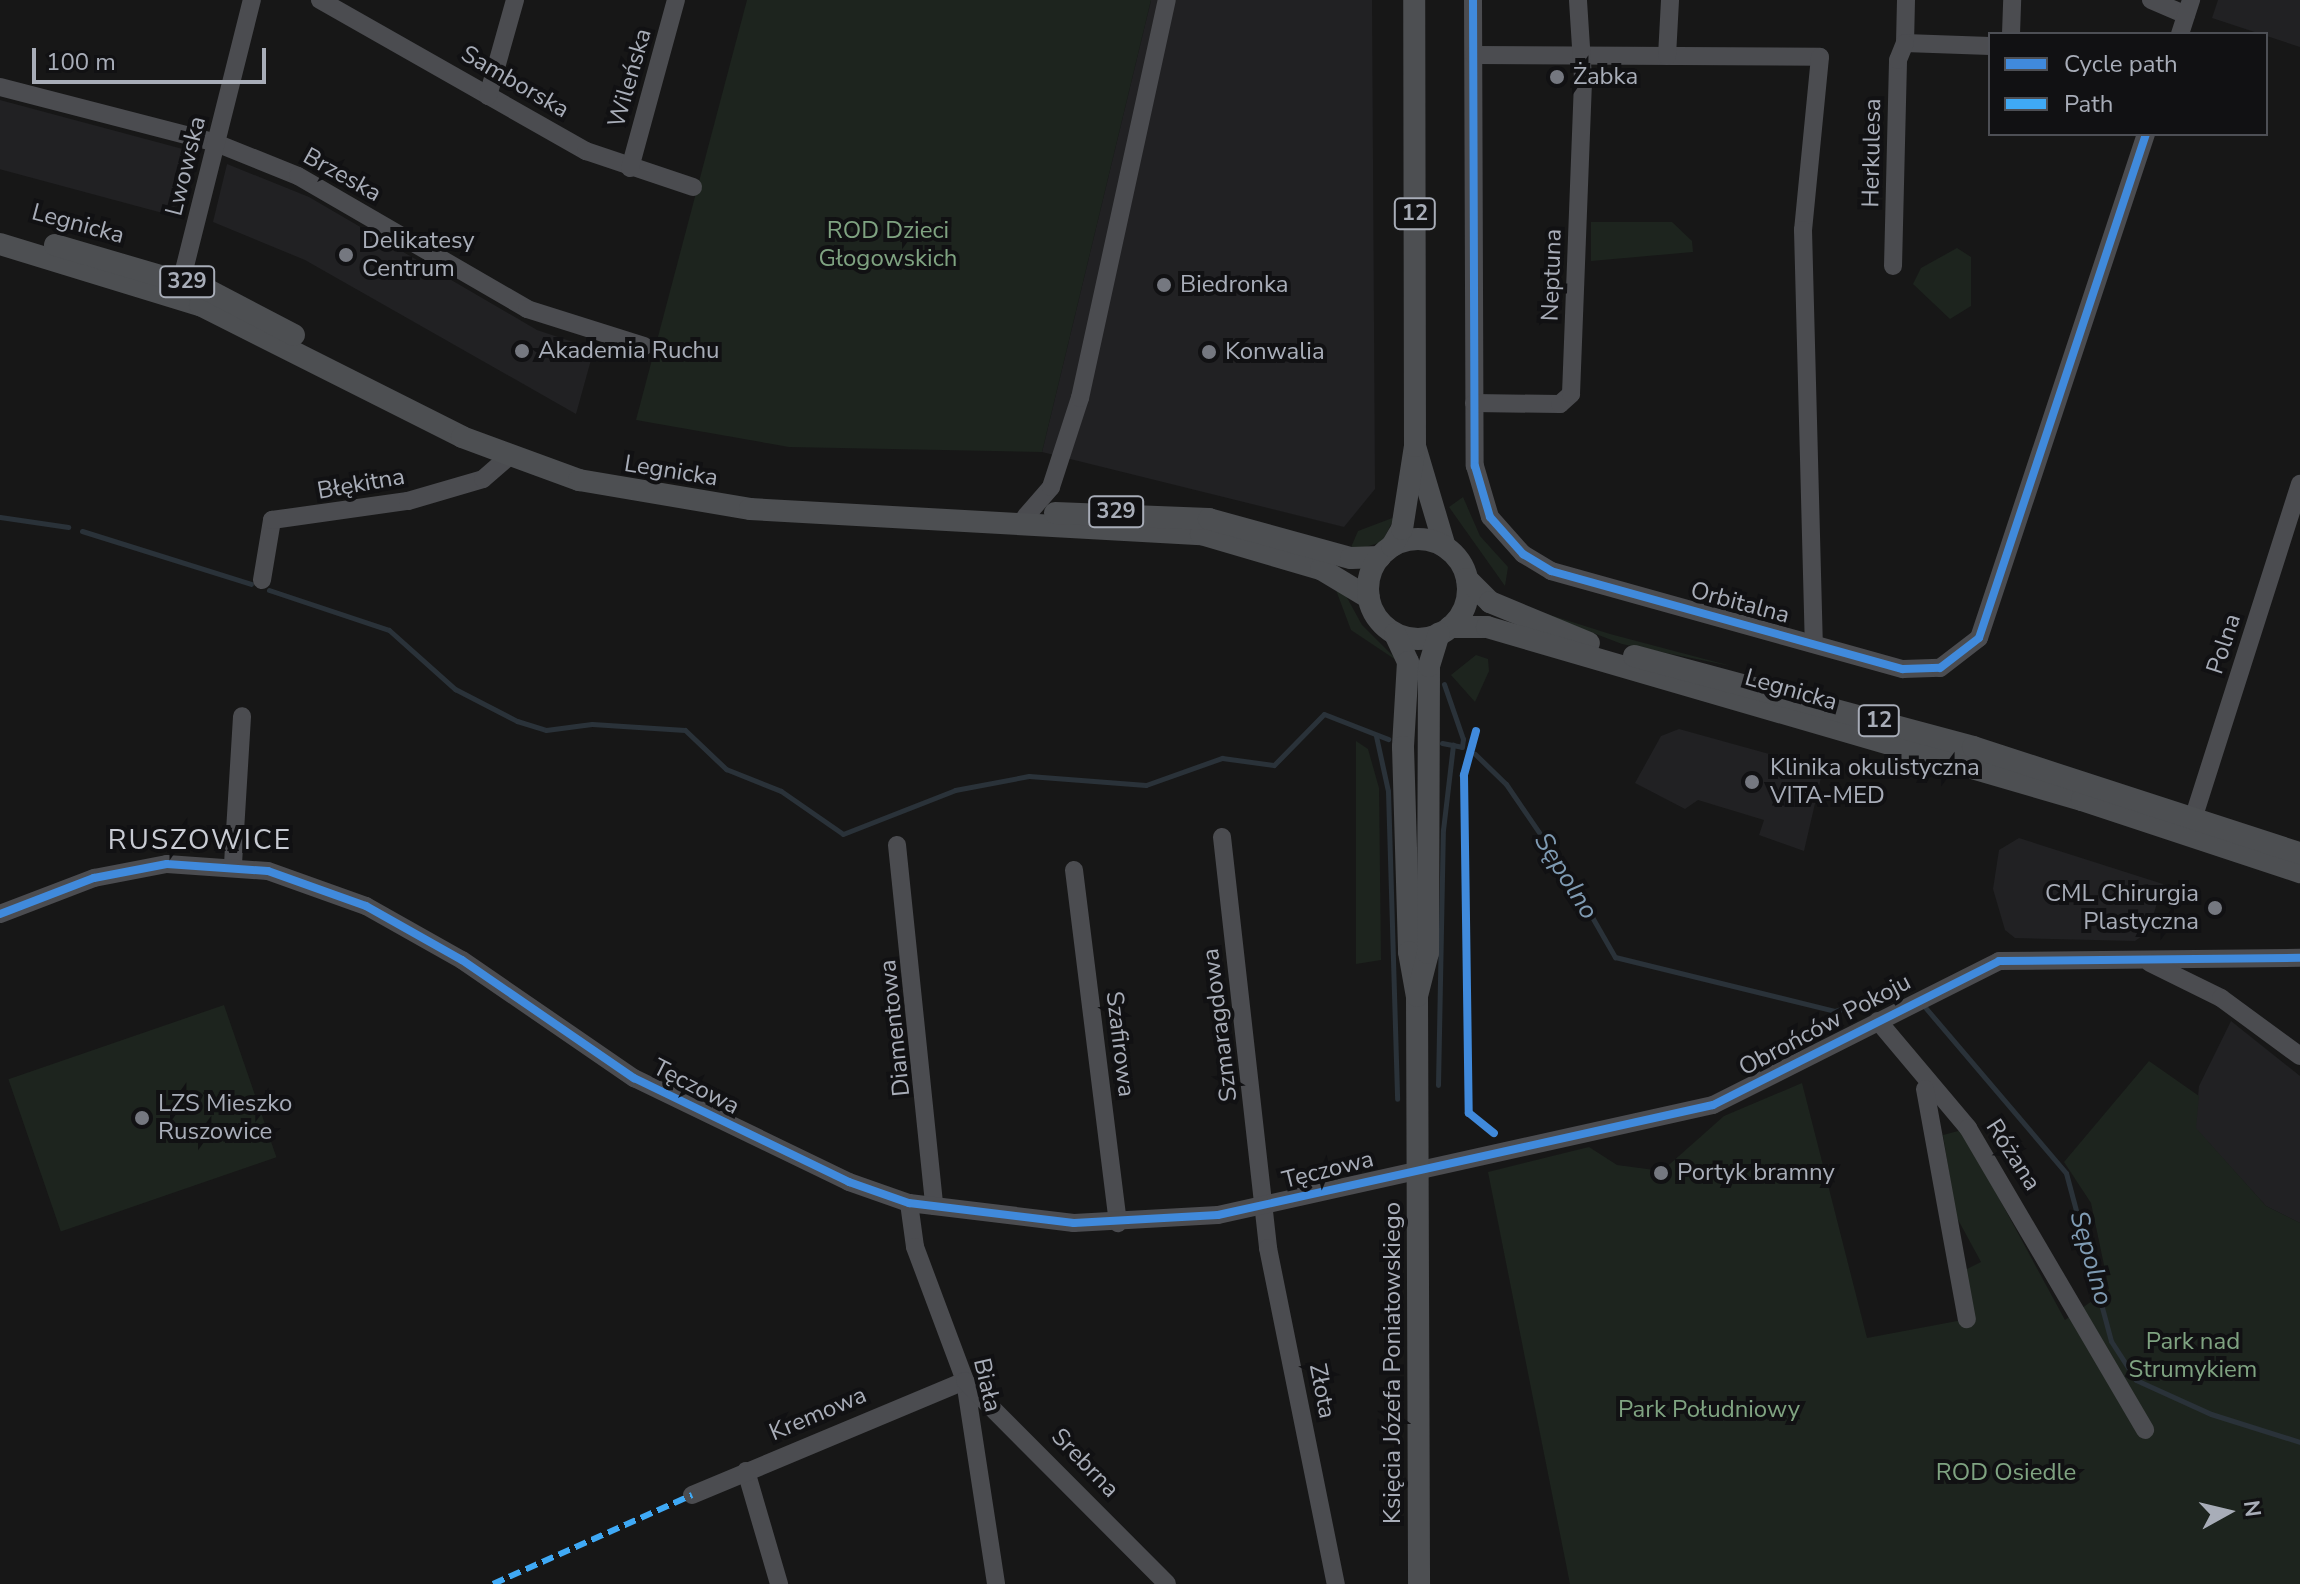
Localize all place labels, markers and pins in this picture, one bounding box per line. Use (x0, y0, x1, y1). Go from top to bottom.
place label: Żabka (1573, 63, 1638, 91)
marker: Żabka (1548, 68, 1566, 86)
place label: Delikatesy Centrum (362, 227, 475, 283)
marker: Delikatesy Centrum (337, 246, 355, 264)
place label: Biedronka (1180, 271, 1289, 299)
marker: Biedronka (1155, 276, 1173, 294)
place label: Akademia Ruchu (538, 337, 720, 365)
place label: Konwalia (1225, 338, 1325, 366)
marker: Akademia Ruchu (513, 342, 531, 360)
marker: Konwalia (1200, 343, 1218, 361)
place label: Klinika okulistyczna VITA-MED (1770, 754, 1980, 810)
marker: Klinika okulistyczna VITA-MED (1741, 771, 1763, 793)
place label: CML Chirurgia Plastyczna (2045, 880, 2199, 936)
marker: CML Chirurgia Plastyczna (2206, 899, 2224, 917)
place label: LZS Mieszko Ruszowice (158, 1090, 292, 1146)
marker: LZS Mieszko Ruszowice (133, 1109, 151, 1127)
place label: Portyk bramny (1677, 1159, 1835, 1187)
marker: Portyk bramny (1652, 1164, 1670, 1182)

